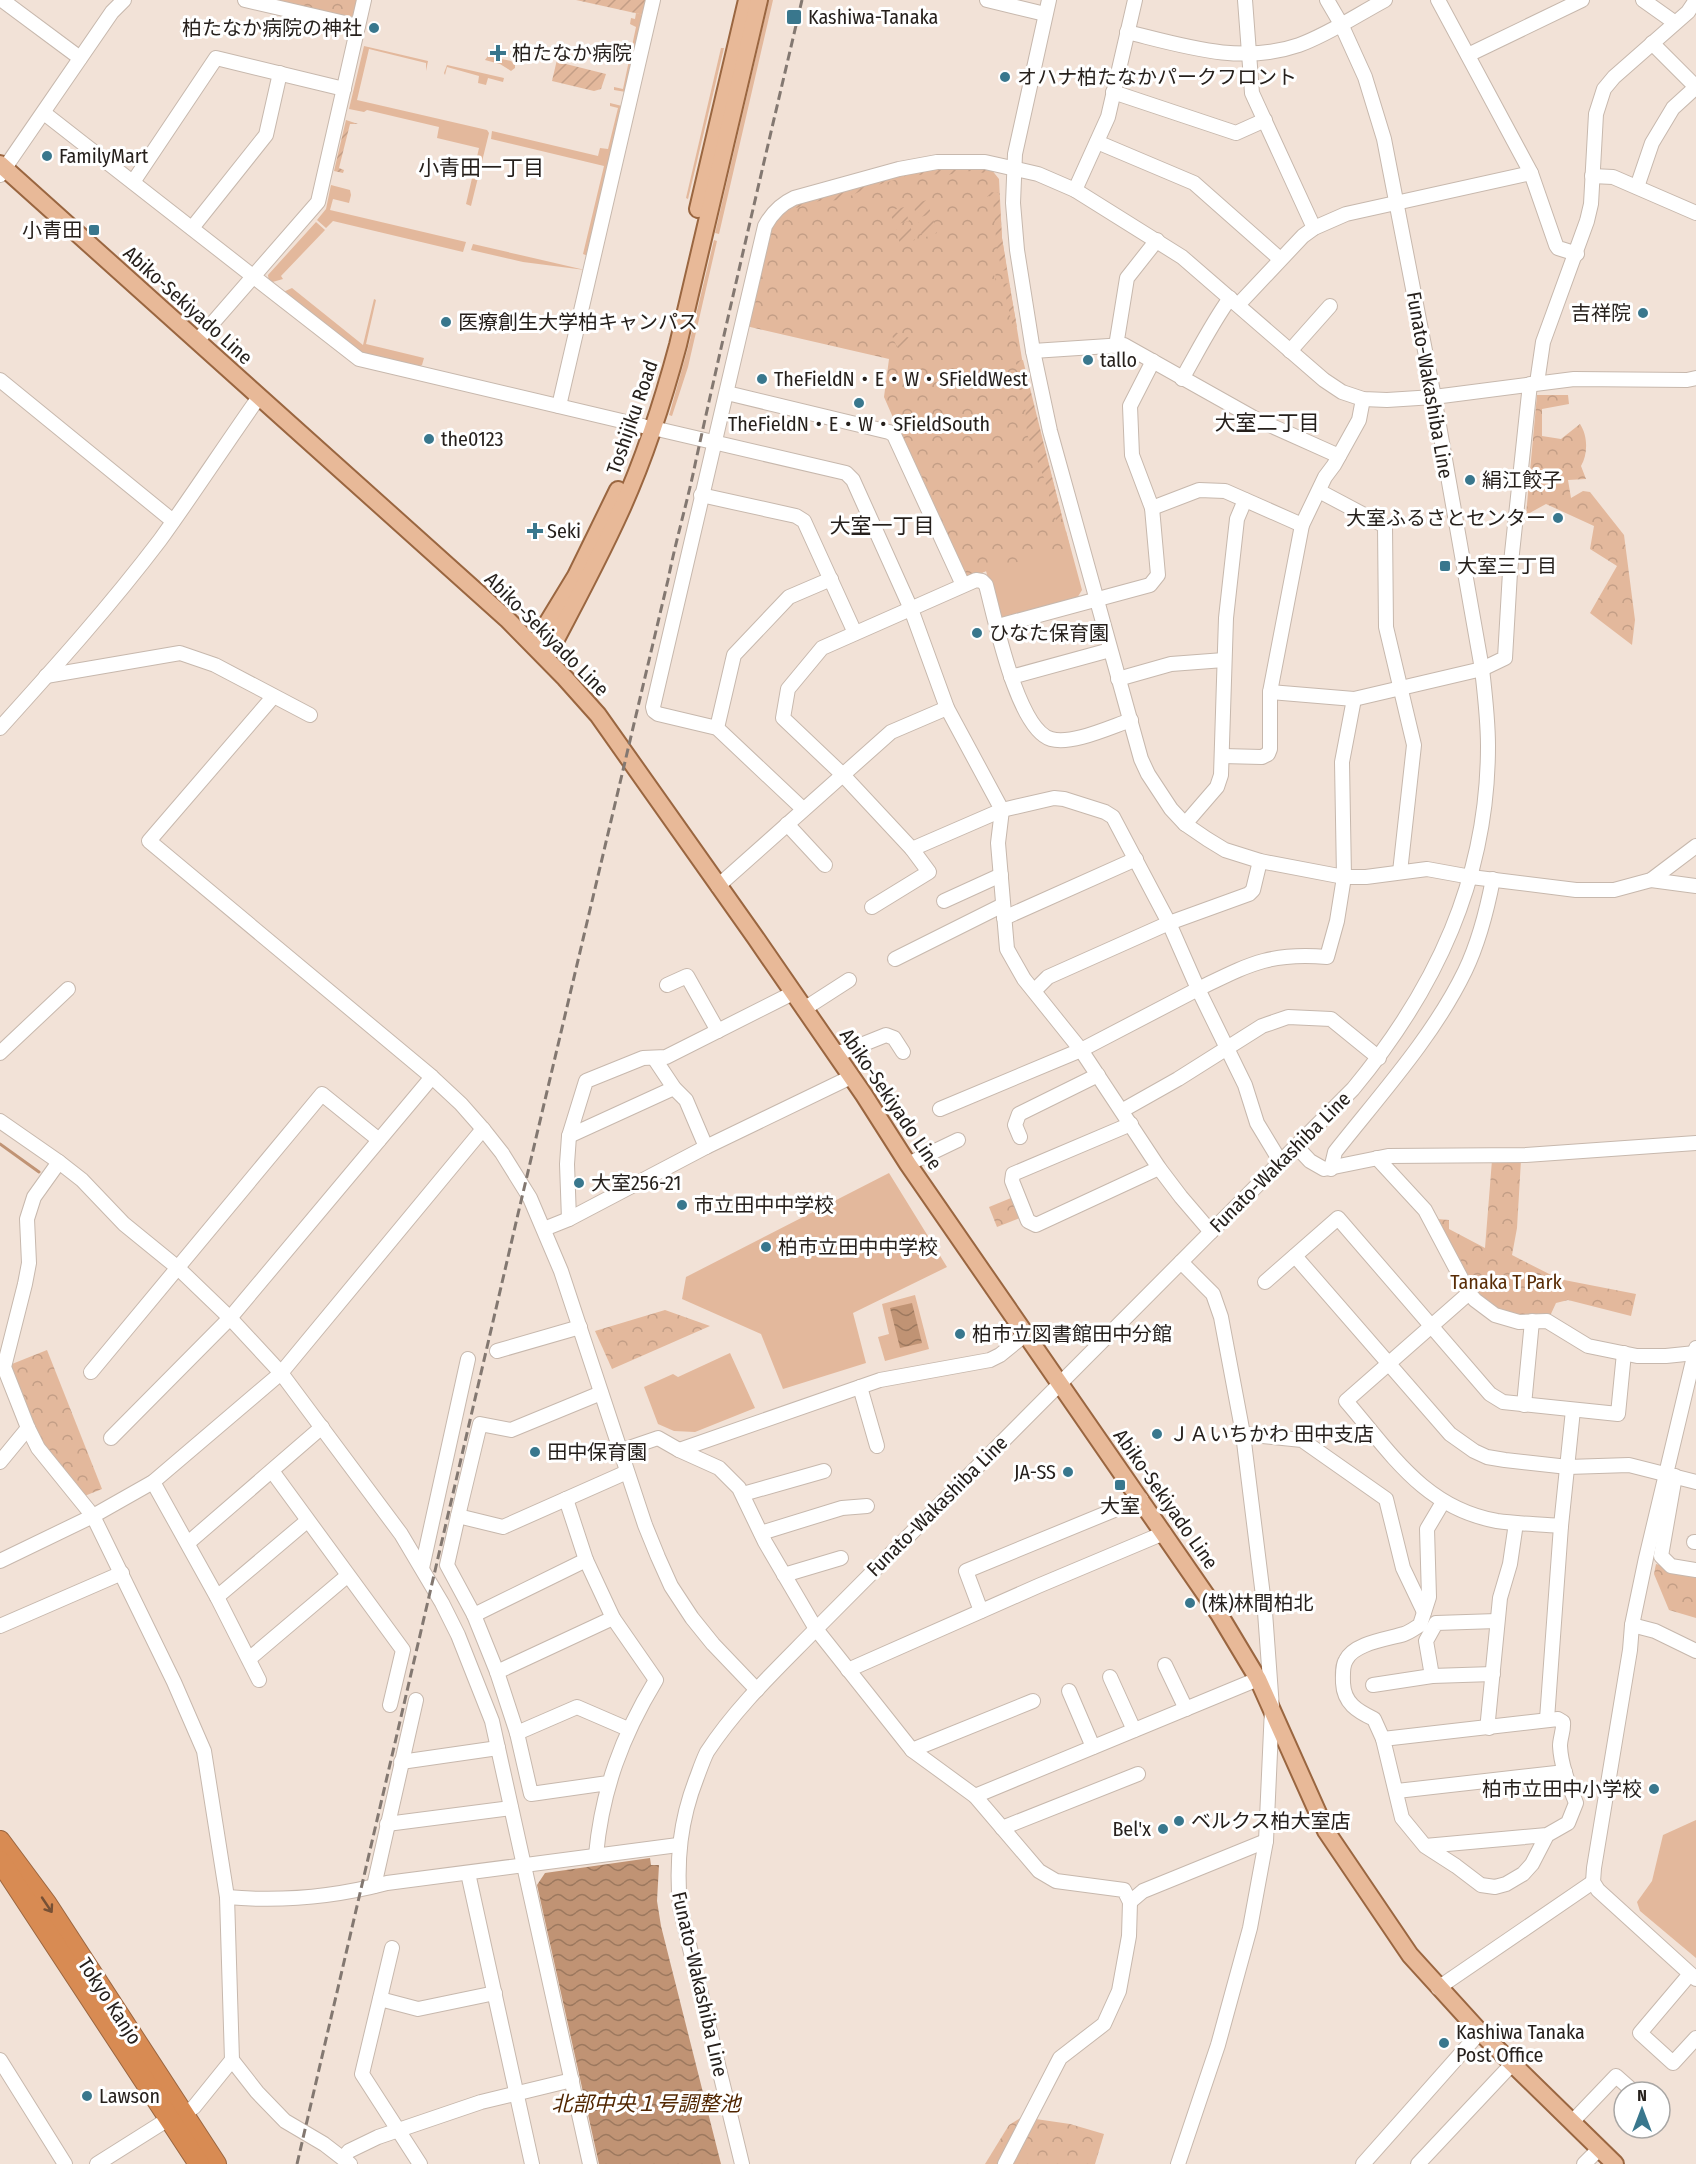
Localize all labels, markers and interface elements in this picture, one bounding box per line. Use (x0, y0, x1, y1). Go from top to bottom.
place label: Kashiwa-Tanaka (808, 5, 938, 29)
marker: Kashiwa-Tanaka (785, 8, 803, 26)
place label: 柏たなか病院の神社 (182, 16, 362, 40)
marker: 柏たなか病院の神社 (367, 21, 381, 35)
place label: 柏たなか病院 (512, 41, 632, 65)
marker: 柏たなか病院 (489, 44, 507, 62)
place label: オハナ柏たなかパークフロント (1017, 65, 1297, 89)
marker: オハナ柏たなかパークフロント (998, 70, 1012, 84)
place label: FamilyMart (59, 144, 149, 168)
marker: FamilyMart (40, 149, 54, 163)
district label: 小青田一丁目 (418, 155, 544, 181)
place label: 小青田 (22, 218, 82, 242)
marker: 小青田 (87, 223, 101, 237)
street label: Abiko-Sekiyado Line (119, 241, 257, 369)
street label: Funato-Wakashiba Line (1402, 290, 1458, 480)
place label: 吉祥院 (1571, 301, 1631, 325)
marker: 吉祥院 (1636, 306, 1650, 320)
place label: 医療創生大学柏キャンパス (458, 310, 698, 334)
marker: 医療創生大学柏キャンパス (439, 315, 453, 329)
place label: tallo (1100, 348, 1137, 372)
marker: tallo (1081, 353, 1095, 367)
street label: Toshijiku Road (601, 357, 663, 477)
place label: TheFieldN・E・W・SFieldWest (774, 367, 1028, 391)
marker: TheFieldN・E・W・SFieldWest (755, 372, 769, 386)
marker: TheFieldN・E・W・SFieldSouth (852, 396, 866, 410)
district label: 大室二丁目 (1215, 410, 1320, 436)
place label: TheFieldN・E・W・SFieldSouth (728, 412, 990, 436)
place label: the0123 (441, 427, 503, 451)
marker: the0123 (422, 432, 436, 446)
place label: 絹江餃子 (1482, 468, 1562, 492)
marker: 絹江餃子 (1463, 473, 1477, 487)
place label: 大室ふるさとセンター (1346, 506, 1546, 530)
marker: 大室ふるさとセンター (1551, 511, 1565, 525)
district label: 大室一丁目 (830, 513, 935, 539)
place label: Seki (547, 519, 581, 543)
marker: Seki (528, 524, 542, 538)
place label: 大室三丁目 (1457, 554, 1557, 578)
marker: 大室三丁目 (1438, 559, 1452, 573)
street label: Abiko-Sekiyado Line (480, 567, 614, 701)
place label: ひなた保育園 (989, 621, 1109, 645)
marker: ひなた保育園 (970, 626, 984, 640)
street label: Abiko-Sekiyado Line (835, 1024, 947, 1174)
street label: Funato-Wakashiba Line (1205, 1087, 1355, 1237)
place label: 大室256-21 (591, 1171, 681, 1195)
marker: 大室256-21 (572, 1176, 586, 1190)
place label: 市立田中中学校 (694, 1193, 834, 1217)
marker: 市立田中中学校 (675, 1198, 689, 1212)
place label: 柏市立田中中学校 (778, 1235, 938, 1259)
marker: 柏市立田中中学校 (759, 1240, 773, 1254)
park label: Tanaka T Park (1450, 1270, 1562, 1294)
place label: 柏市立図書館田中分館 (972, 1322, 1172, 1346)
marker: 柏市立図書館田中分館 (953, 1327, 967, 1341)
place label: ＪＡいちかわ 田中支店 (1169, 1422, 1374, 1446)
street label: Abiko-Sekiyado Line (1109, 1424, 1223, 1574)
marker: ＪＡいちかわ 田中支店 (1150, 1427, 1164, 1441)
street label: Funato-Wakashiba Line (862, 1431, 1012, 1581)
place label: 田中保育園 (547, 1440, 647, 1464)
marker: 田中保育園 (528, 1445, 542, 1459)
place label: JA-SS (1014, 1460, 1056, 1484)
marker: JA-SS (1061, 1465, 1075, 1479)
marker: 大室 (1113, 1478, 1127, 1492)
place label: 大室 (1100, 1494, 1140, 1518)
place label: (株)林間柏北 (1202, 1591, 1314, 1615)
marker: (株)林間柏北 (1183, 1596, 1197, 1610)
place label: 柏市立田中小学校 (1482, 1777, 1642, 1801)
marker: 柏市立田中小学校 (1647, 1782, 1661, 1796)
place label: ベルクス柏大室店 (1191, 1809, 1350, 1833)
marker: ベルクス柏大室店 (1172, 1814, 1186, 1828)
place label: Bel'x (1112, 1817, 1151, 1841)
marker: Bel'x (1156, 1822, 1170, 1836)
street label: Funato-Wakashiba Line (667, 1889, 733, 2079)
one-way arrow (41, 1896, 53, 1913)
street label: Tokyo Kanjo (73, 1953, 147, 2049)
place label: Kashiwa Tanaka Post Office (1456, 2020, 1585, 2067)
marker: Kashiwa Tanaka Post Office (1437, 2036, 1451, 2050)
north arrow (1612, 2080, 1672, 2140)
place label: Lawson (99, 2084, 160, 2108)
text: N (1637, 2086, 1647, 2105)
marker: Lawson (80, 2089, 94, 2103)
water label: 北部中央１号調整池 (552, 2091, 742, 2117)

